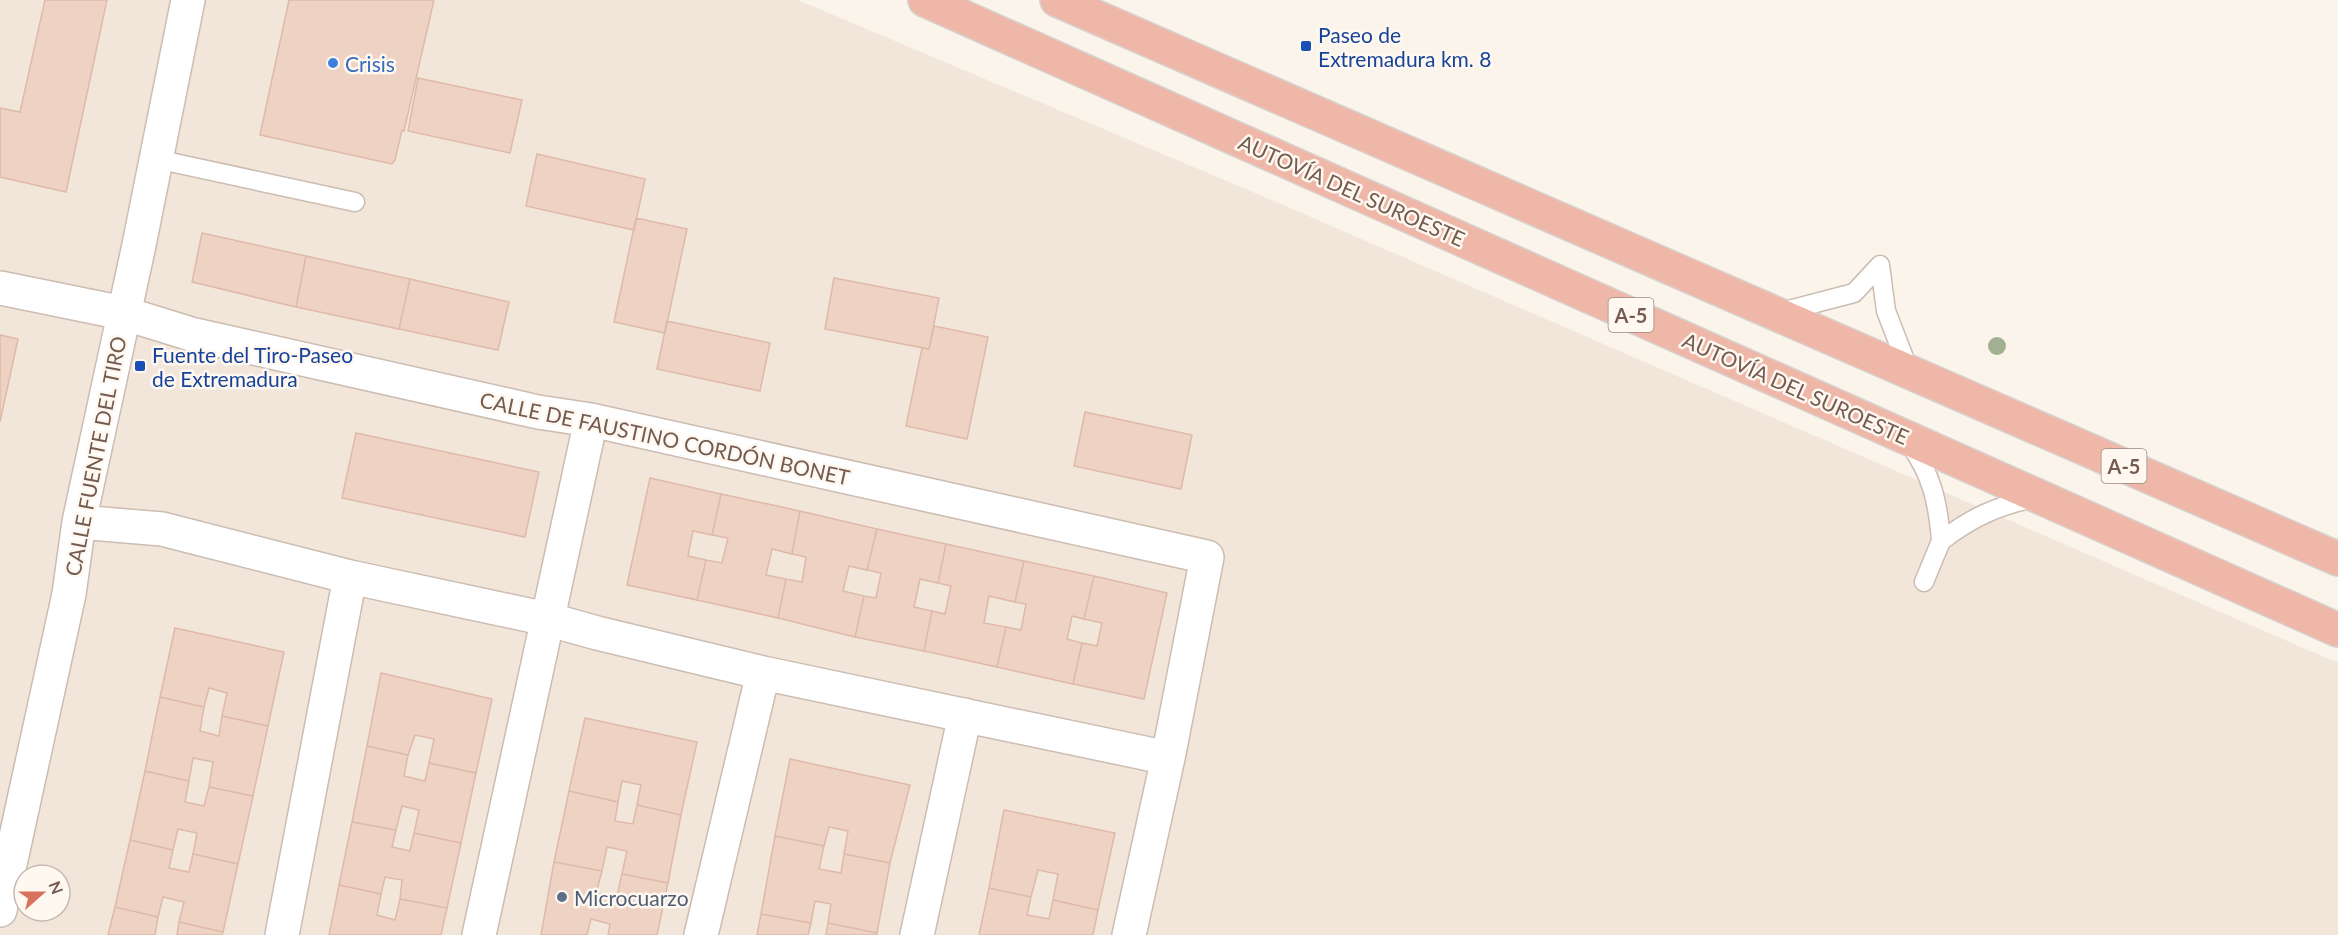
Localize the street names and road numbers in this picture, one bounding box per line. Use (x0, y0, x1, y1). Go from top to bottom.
street label: AUTOVÍA DEL SUROESTE (1235, 129, 1469, 251)
road number: A-5 (1608, 298, 1654, 332)
street label: AUTOVÍA DEL SUROESTE (1679, 327, 1913, 449)
street label: CALLE FUENTE DEL TIRO (59, 334, 131, 578)
street label: CALLE DE FAUSTINO CORDÓN BONET (478, 387, 853, 490)
road number: A-5 (2102, 449, 2146, 483)

